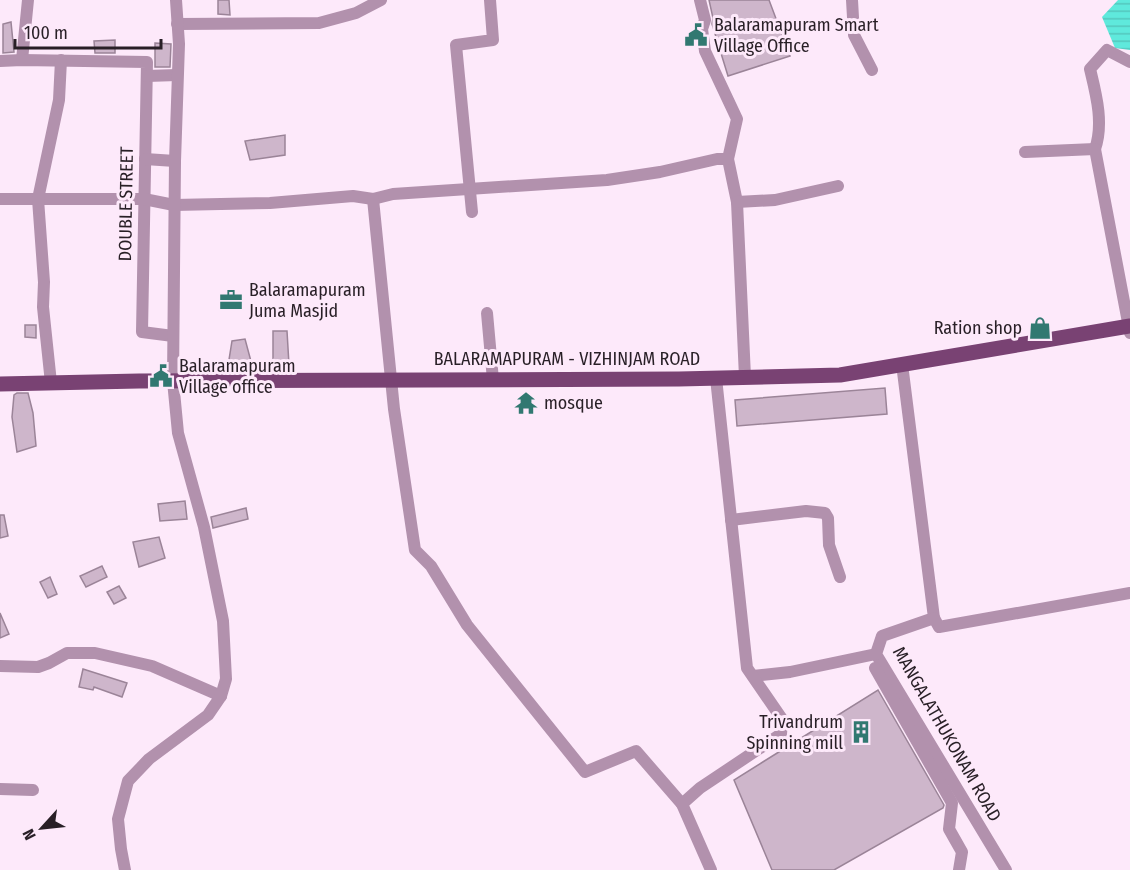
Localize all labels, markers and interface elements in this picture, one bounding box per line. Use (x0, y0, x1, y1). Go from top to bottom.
scale bar (15, 12, 160, 50)
place label: Balaramapuram Smart Village Office (714, 14, 879, 57)
text: 100 m (24, 22, 68, 44)
public building icon: Balaramapuram Smart Village Office (683, 22, 709, 48)
street label: DOUBLE STREET (114, 146, 138, 262)
place label: Balaramapuram Juma Masjid (249, 279, 366, 322)
office icon: Balaramapuram Juma Masjid (218, 287, 244, 313)
shop icon: Ration shop (1027, 315, 1053, 341)
place label: Ration shop (934, 317, 1022, 339)
street label: BALARAMAPURAM - VIZHINJAM ROAD (434, 348, 700, 370)
place label: Balaramapuram Village office (179, 355, 296, 398)
public building icon: Balaramapuram Village office (148, 363, 174, 389)
temple icon: mosque (513, 390, 539, 416)
place label: mosque (544, 392, 603, 414)
street label: MANGALATHUKONAM ROAD (888, 643, 1006, 825)
place label: Trivandrum Spinning mill (746, 711, 843, 754)
building icon: Trivandrum Spinning mill (848, 719, 874, 745)
north arrow (12, 798, 72, 858)
text: N (18, 826, 40, 843)

